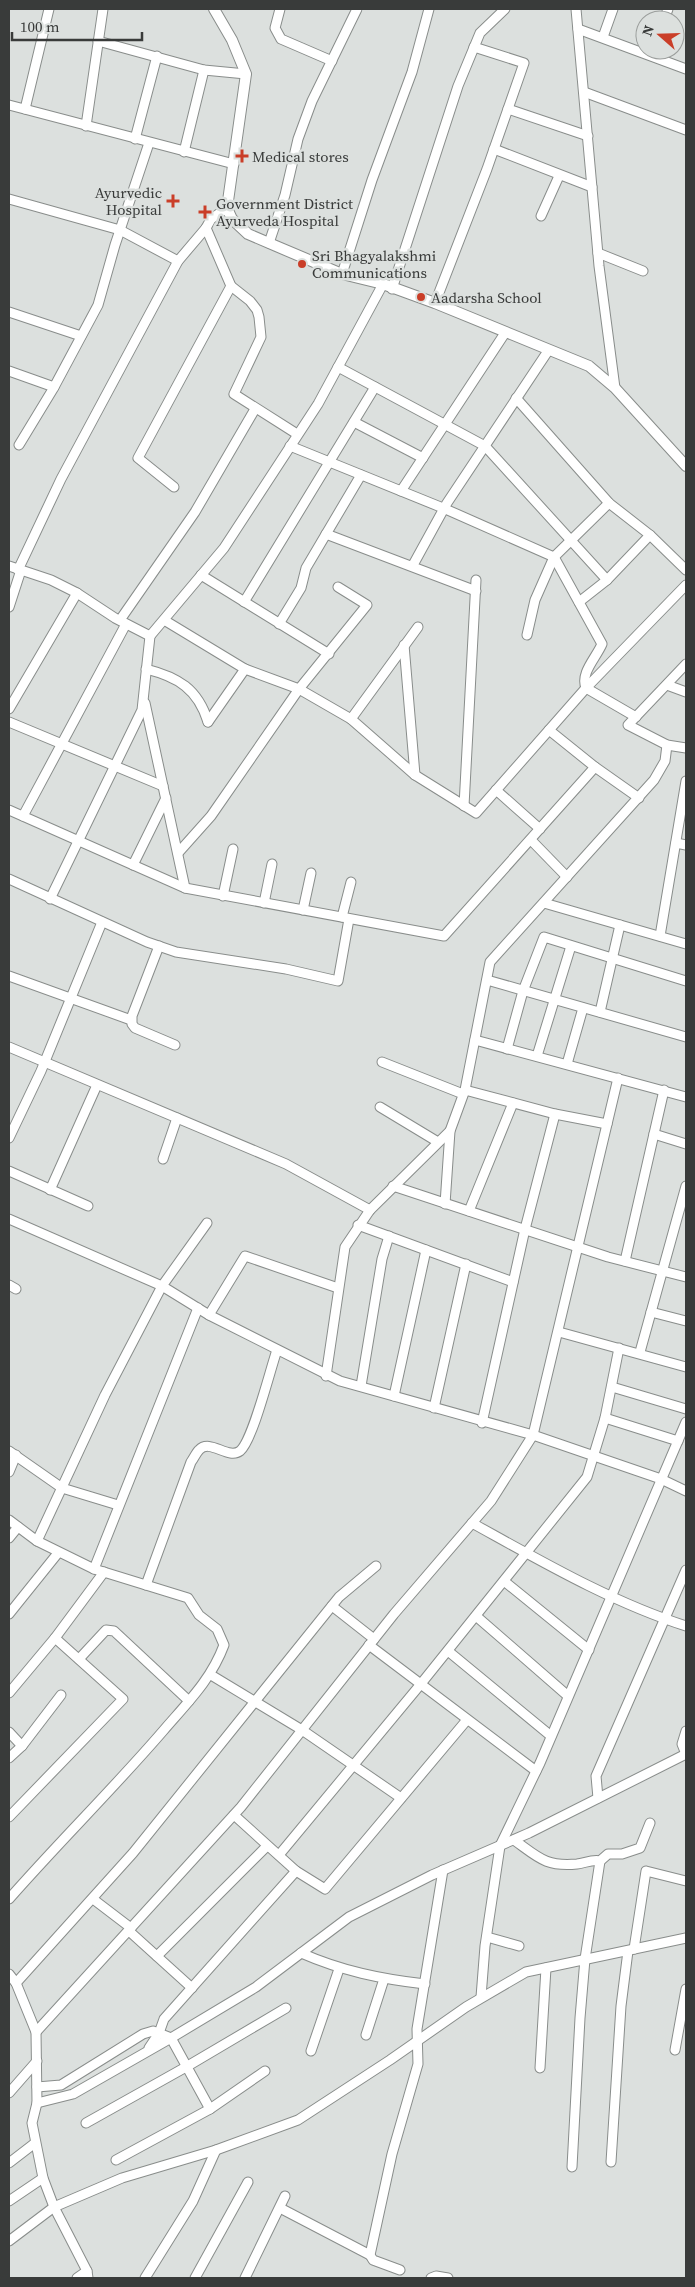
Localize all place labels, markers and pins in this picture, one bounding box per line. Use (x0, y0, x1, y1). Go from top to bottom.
place label: Medical stores (252, 146, 349, 167)
marker: Medical stores (236, 150, 248, 162)
place label: Ayurvedic Hospital (95, 182, 163, 220)
place label: Government District Ayurveda Hospital (216, 193, 353, 231)
marker: Ayurvedic Hospital (166, 194, 180, 208)
marker: Government District Ayurveda Hospital (198, 205, 212, 219)
place label: Sri Bhagyalakshmi Communications (312, 245, 436, 283)
marker: Sri Bhagyalakshmi Communications (296, 258, 308, 270)
place label: Aadarsha School (431, 287, 542, 308)
marker: Aadarsha School (415, 291, 427, 303)

